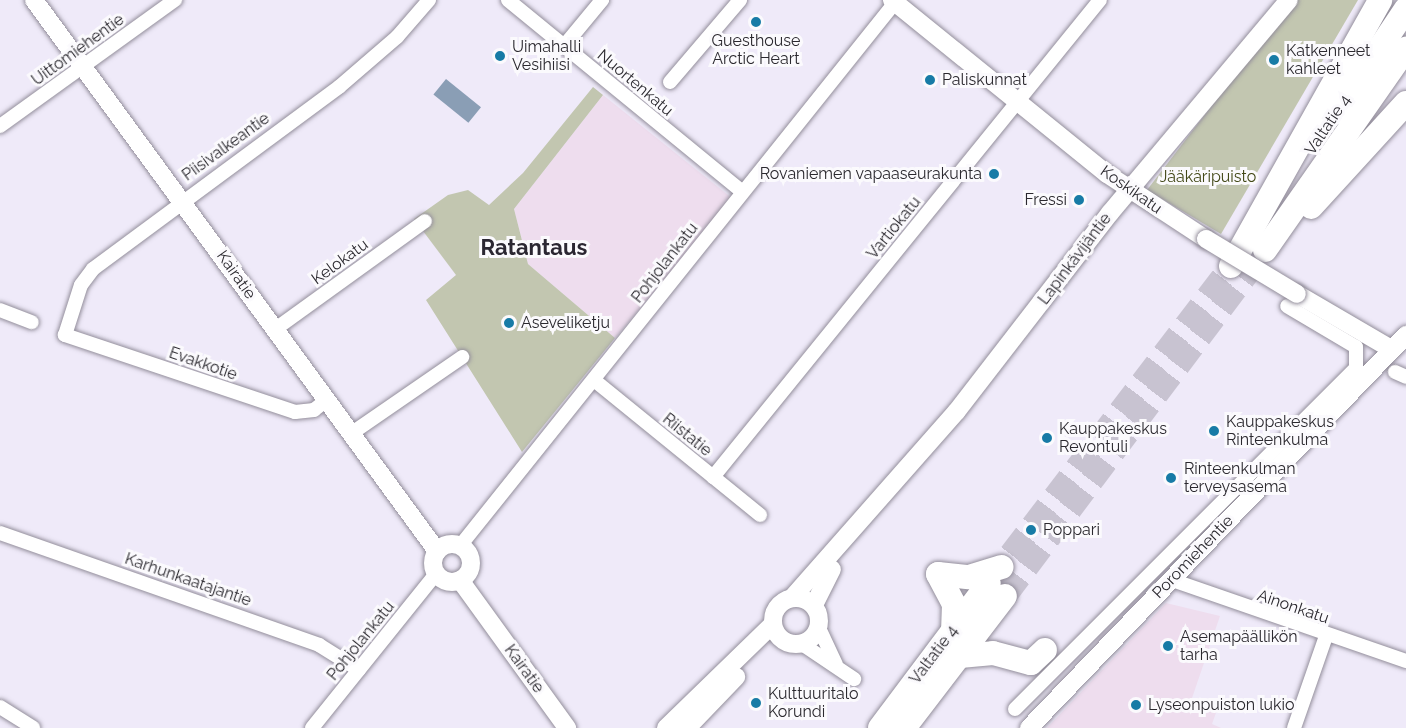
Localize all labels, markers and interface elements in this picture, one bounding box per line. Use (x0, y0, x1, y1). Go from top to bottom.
street label: Uittomiehentie (28, 10, 128, 90)
marker: Guesthouse Arctic Heart (749, 15, 763, 29)
place label: Guesthouse Arctic Heart (712, 31, 800, 69)
place label: Uimahalli Vesihiisi (512, 37, 581, 75)
place label: Katkenneet kahleet (1286, 41, 1370, 79)
street label: Nuortenkatu (593, 46, 677, 120)
marker: Uimahalli Vesihiisi (493, 49, 507, 63)
marker: Katkenneet kahleet (1267, 53, 1281, 67)
place label: Paliskunnat (942, 70, 1027, 90)
marker: Paliskunnat (923, 73, 937, 87)
street label: Valtatie 4 (1301, 91, 1355, 159)
street label: Piisivalkeantie (179, 109, 273, 185)
street label: Koskikatu (1096, 162, 1166, 218)
place label: Rovaniemen vapaaseurakunta (759, 164, 982, 184)
marker: Rovaniemen vapaaseurakunta (987, 167, 1001, 181)
park label: Jääkäripuisto (1160, 167, 1256, 187)
place label: Fressi (1024, 190, 1067, 210)
street label: Vartiokatu (863, 193, 925, 263)
marker: Fressi (1072, 193, 1086, 207)
street label: Lapinkävijäntie (1034, 210, 1116, 308)
street label: Pohjolankatu (628, 219, 702, 307)
street label: Kelokatu (308, 235, 372, 289)
district label: Ratantaus (481, 235, 587, 261)
street label: Kairatie (212, 247, 260, 303)
place label: Aseveliketju (521, 313, 610, 333)
marker: Aseveliketju (502, 316, 516, 330)
street label: Evakkotie (166, 343, 240, 385)
street label: Riistatie (659, 410, 715, 460)
place label: Kauppakeskus Rinteenkulma (1226, 412, 1334, 450)
place label: Kauppakeskus Revontuli (1059, 419, 1167, 457)
marker: Kauppakeskus Rinteenkulma (1207, 424, 1221, 438)
marker: Kauppakeskus Revontuli (1040, 431, 1054, 445)
place label: Rinteenkulman terveysasema (1184, 459, 1296, 497)
marker: Rinteenkulman terveysasema (1162, 469, 1180, 487)
street label: Poromiehentie (1149, 511, 1237, 603)
place label: Poppari (1043, 520, 1100, 540)
marker: Poppari (1024, 523, 1038, 537)
street label: Karhunkaatajantie (122, 549, 254, 611)
street label: Ainonkatu (1255, 586, 1331, 628)
street label: Pohjolankatu (323, 598, 399, 684)
street label: Valtatie 4 (906, 622, 962, 688)
place label: Asemapäällikön tarha (1180, 627, 1298, 665)
marker: Asemapäällikön tarha (1161, 639, 1175, 653)
street label: Kairatie (500, 641, 548, 697)
place label: Kulttuuritalo Korundi (768, 684, 859, 722)
place label: Lyseonpuiston lukio (1148, 695, 1295, 715)
marker: Kulttuuritalo Korundi (749, 696, 763, 710)
marker: Lyseonpuiston lukio (1129, 698, 1143, 712)

